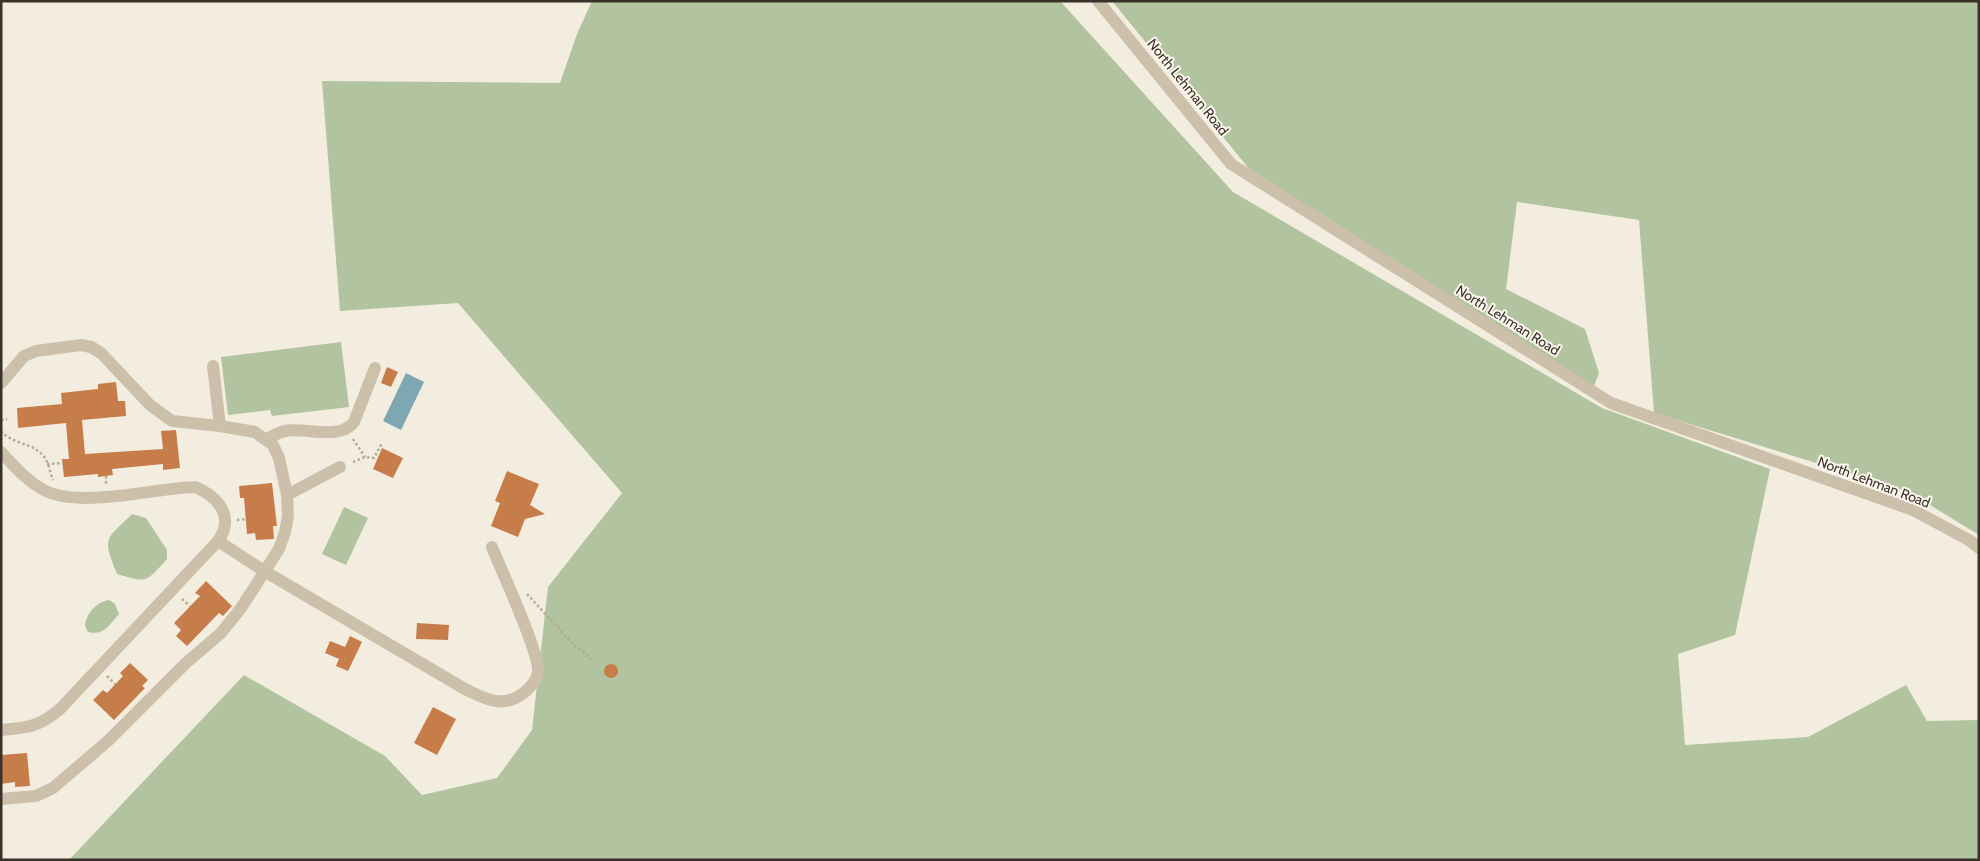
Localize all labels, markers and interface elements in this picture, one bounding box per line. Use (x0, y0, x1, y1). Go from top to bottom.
street label: North Lehman Road (1143, 35, 1233, 139)
street label: North Lehman Road (1453, 281, 1563, 359)
street label: North Lehman Road (1815, 452, 1933, 512)

